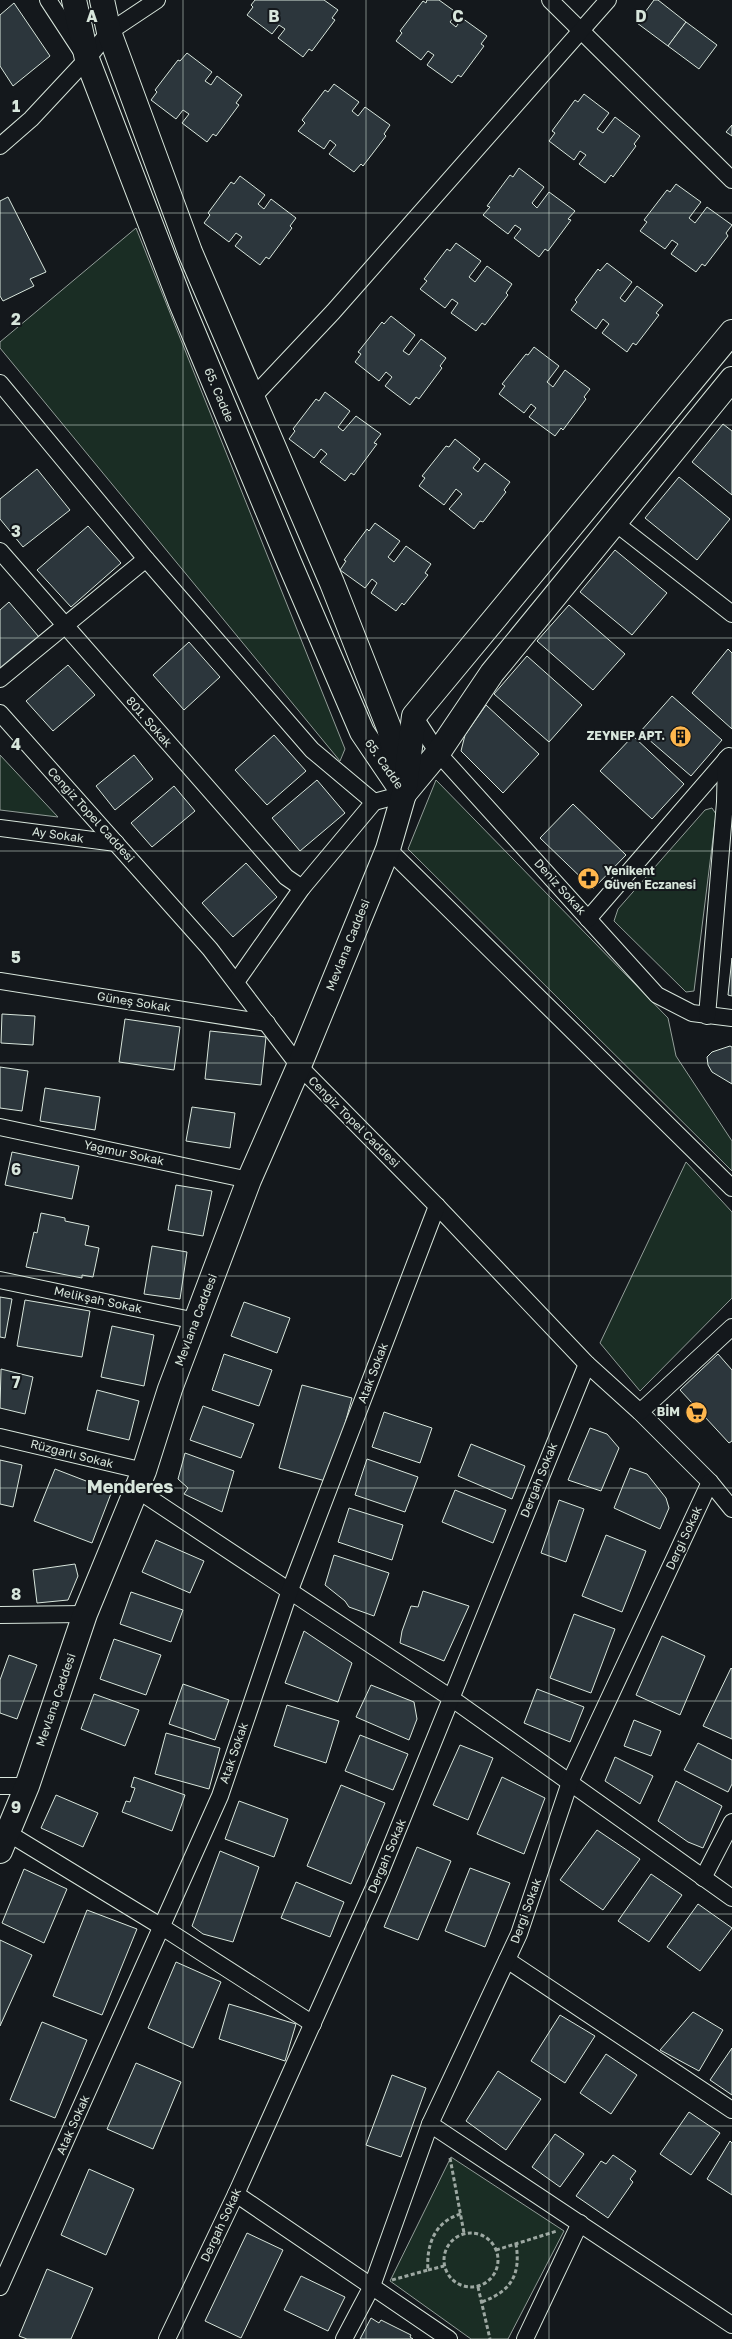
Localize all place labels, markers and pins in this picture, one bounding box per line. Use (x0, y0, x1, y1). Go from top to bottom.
building icon: ZEYNEP APT. (669, 724, 693, 748)
place label: ZEYNEP APT. (587, 728, 665, 743)
place label: Yenikent Güven Eczanesi (604, 863, 696, 892)
pharmacy icon: Yenikent Güven Eczanesi (576, 866, 600, 890)
supermarket icon: BİM (684, 1400, 708, 1424)
place label: BİM (657, 1404, 680, 1419)

